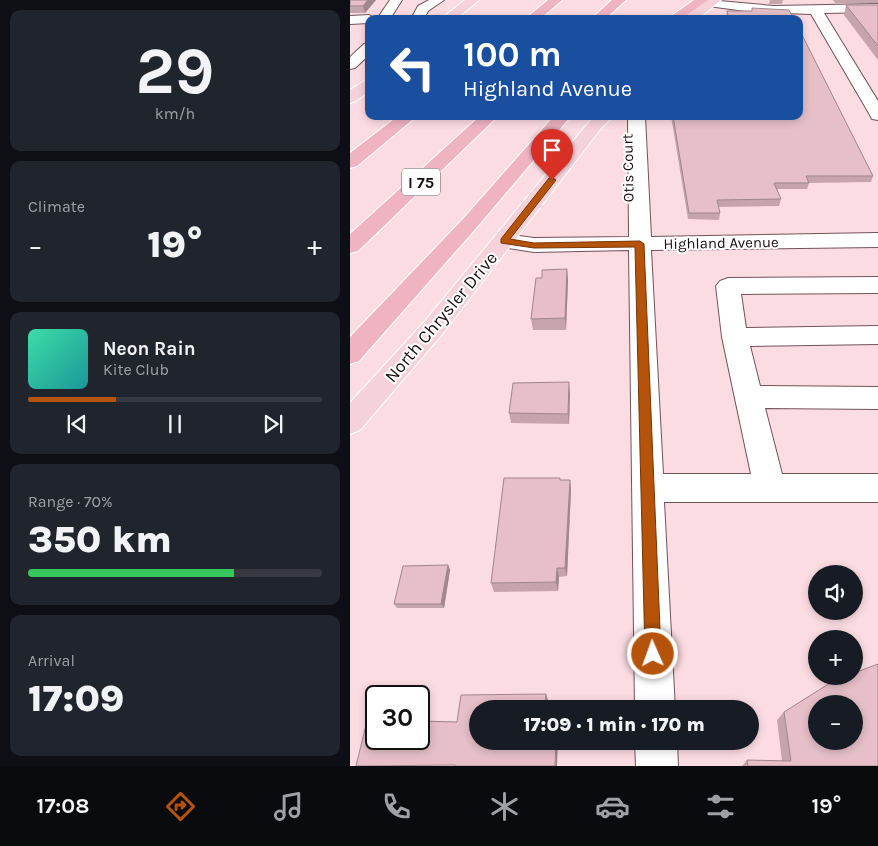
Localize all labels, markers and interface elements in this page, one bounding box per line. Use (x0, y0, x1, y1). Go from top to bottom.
text: 29 (136, 33, 214, 109)
text: 100 m (463, 34, 562, 75)
icon: left (380, 35, 445, 100)
text: Highland Avenue (463, 76, 632, 102)
text: km/h (155, 104, 195, 123)
pin (531, 129, 573, 180)
street label: Otis Court (618, 133, 638, 203)
icon: arrive (538, 136, 566, 164)
road number: I 75 (402, 168, 440, 196)
text: Climate (28, 197, 85, 216)
text: 19° (147, 222, 203, 267)
text: − (28, 229, 43, 262)
text: + (307, 229, 322, 262)
street label: Highland Avenue (663, 233, 779, 253)
street label: North Chrysler Drive (380, 247, 502, 387)
text: Neon Rain (103, 338, 196, 360)
text: Kite Club (103, 360, 169, 379)
icon: previous (63, 410, 91, 438)
icon: pause (161, 410, 189, 438)
icon: next (259, 410, 287, 438)
text: Range · 70% (28, 492, 113, 511)
text: 350 km (28, 517, 172, 562)
map controls (808, 565, 863, 750)
button: sound (808, 565, 863, 620)
position arrow (626, 627, 678, 679)
button: + (808, 630, 863, 685)
text: Arrival (28, 651, 75, 670)
text: 17:09 (28, 676, 124, 721)
speed limit sign: 30 (365, 685, 430, 750)
button: − (808, 695, 863, 750)
text: 17:09 · 1 min · 170 m (523, 714, 705, 736)
icon: directions (163, 789, 198, 824)
icon: music (271, 789, 306, 824)
icon: phone (379, 789, 414, 824)
icon: climate (487, 789, 522, 824)
icon: car (595, 789, 630, 824)
icon: filters (703, 789, 738, 824)
text: 17:08 (37, 793, 89, 819)
text: 19° (812, 793, 841, 819)

